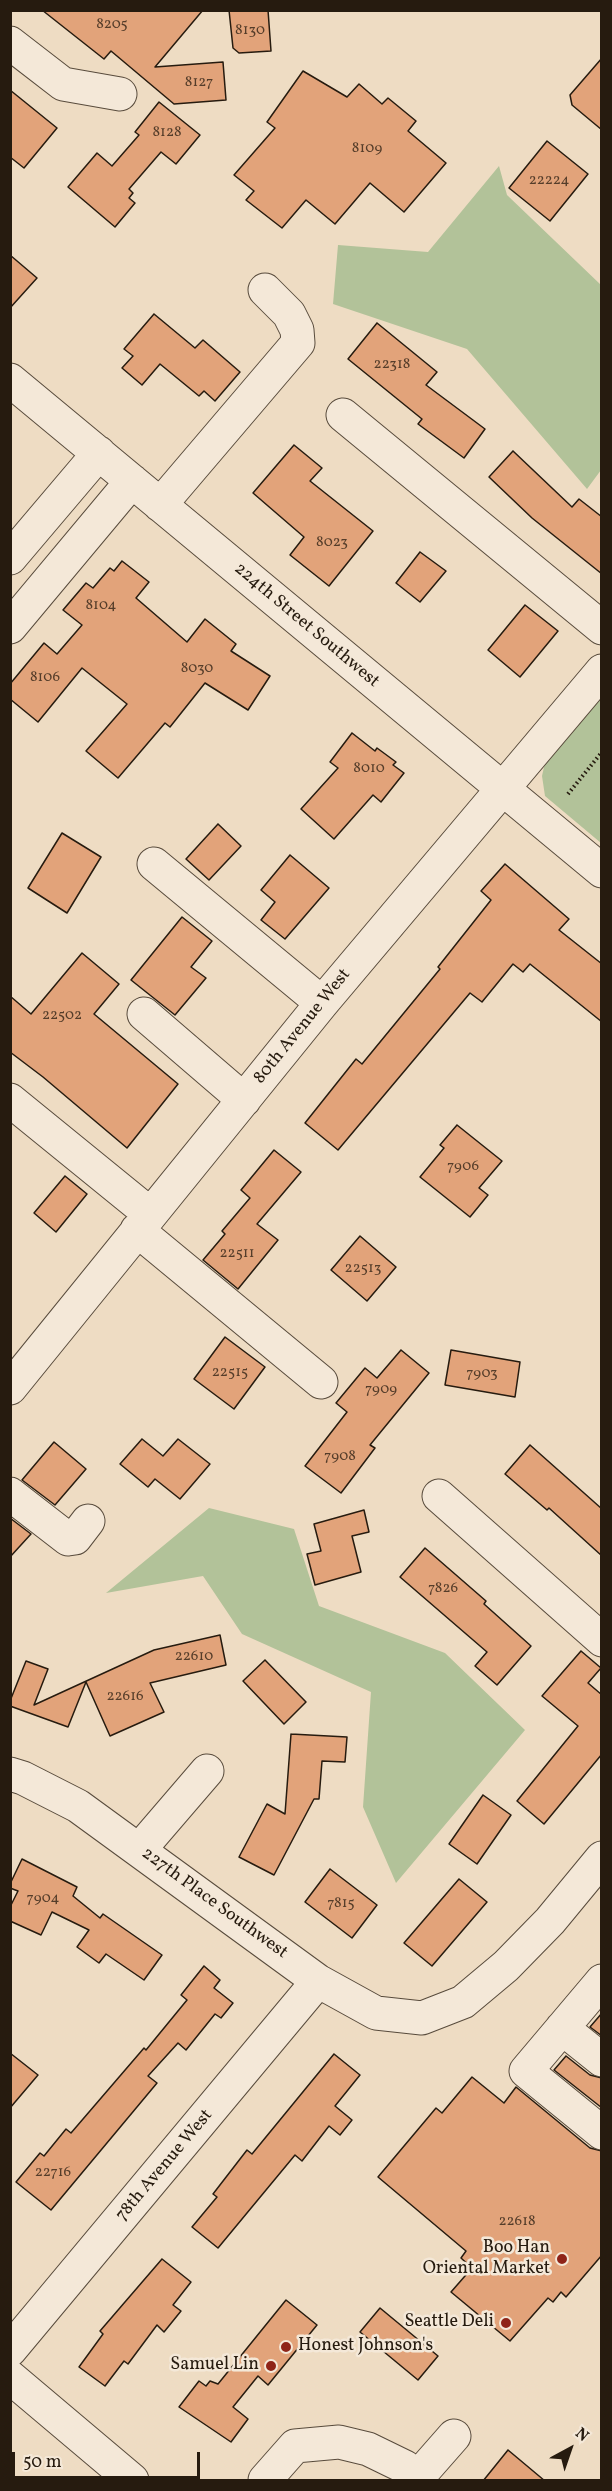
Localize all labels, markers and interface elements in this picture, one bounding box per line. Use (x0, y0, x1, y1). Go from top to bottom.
house number: 8205 (96, 16, 128, 34)
house number: 8130 (235, 22, 265, 40)
house number: 8127 (185, 74, 213, 92)
house number: 8128 (152, 124, 182, 142)
house number: 8109 (352, 140, 382, 158)
house number: 22224 (529, 172, 569, 190)
house number: 22318 (374, 356, 410, 374)
house number: 8023 (316, 534, 348, 552)
street label: 224th Street Southwest (229, 559, 383, 693)
house number: 8104 (85, 597, 117, 615)
house number: 8030 (181, 660, 213, 678)
house number: 8106 (30, 669, 60, 687)
house number: 8010 (353, 760, 385, 778)
street label: 80th Avenue West (250, 965, 356, 1089)
house number: 22502 (42, 1007, 82, 1025)
house number: 7906 (447, 1158, 479, 1176)
house number: 22511 (220, 1245, 254, 1263)
house number: 22513 (345, 1260, 381, 1278)
house number: 22515 (212, 1364, 248, 1382)
house number: 7903 (466, 1365, 498, 1383)
house number: 7909 (365, 1381, 397, 1399)
house number: 7908 (324, 1448, 356, 1466)
house number: 7826 (428, 1580, 458, 1598)
house number: 22610 (175, 1648, 213, 1666)
house number: 22616 (106, 1688, 144, 1706)
street label: 227th Place Southwest (137, 1844, 291, 1964)
house number: 7904 (27, 1890, 59, 1908)
house number: 7815 (327, 1895, 355, 1913)
street label: 78th Avenue West (112, 2106, 218, 2226)
house number: 22716 (35, 2164, 71, 2182)
house number: 22618 (498, 2213, 536, 2231)
place label: Boo Han Oriental Market (423, 2238, 550, 2280)
marker: Boo Han Oriental Market (555, 2252, 569, 2266)
place label: Seattle Deli (404, 2312, 494, 2334)
marker: Seattle Deli (499, 2316, 513, 2330)
place label: Honest Johnson's (298, 2336, 433, 2358)
marker: Honest Johnson's (279, 2340, 293, 2354)
place label: Samuel Lin (170, 2355, 259, 2377)
marker: Samuel Lin (264, 2359, 278, 2373)
north arrow (540, 2419, 600, 2479)
text: N (570, 2423, 593, 2447)
scale bar (15, 2440, 202, 2478)
text: 50 m (23, 2450, 62, 2475)

